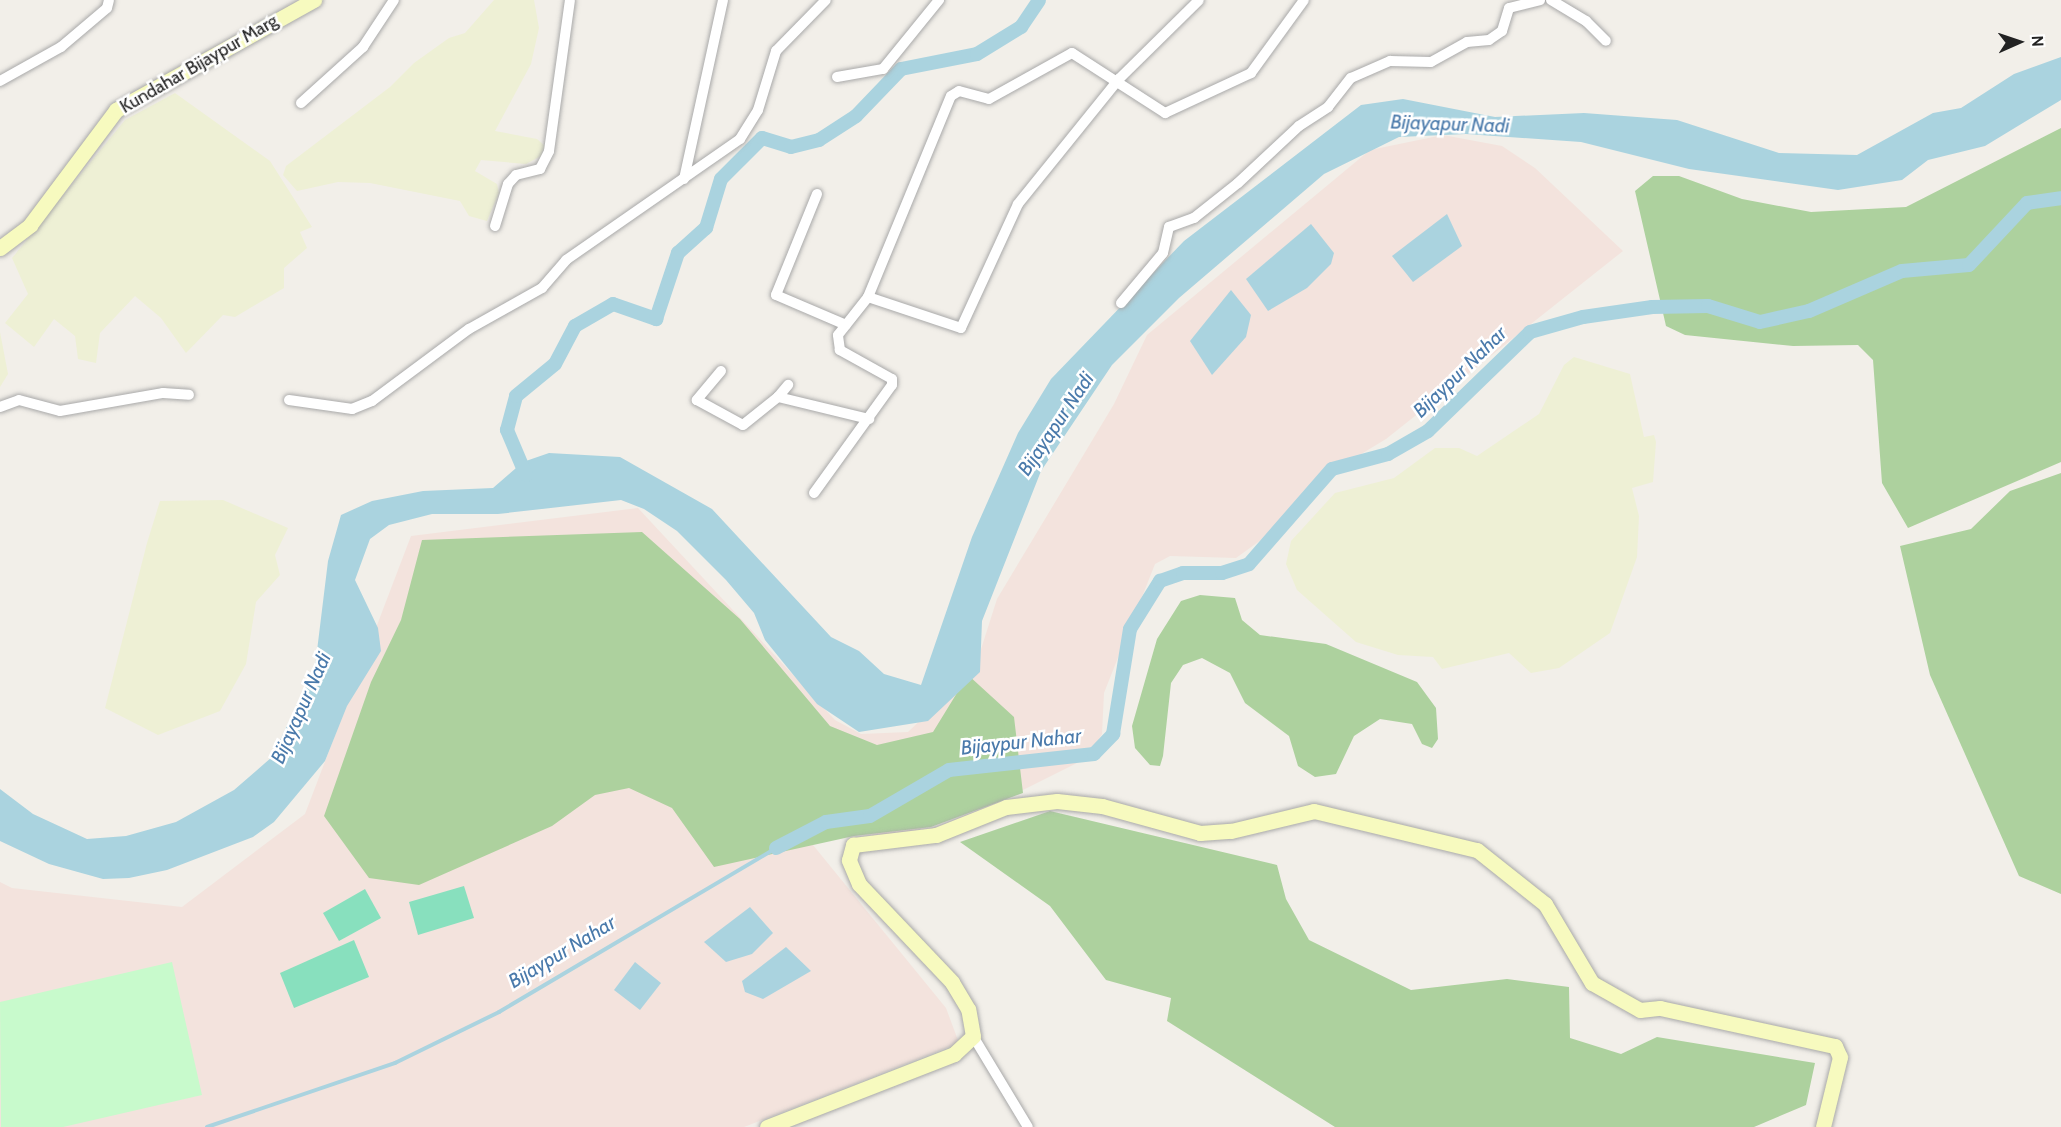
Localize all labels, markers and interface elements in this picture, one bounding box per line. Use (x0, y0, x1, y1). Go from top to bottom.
street label: Kundahar Bijaypur Marg (116, 10, 282, 118)
north arrow (1989, 12, 2049, 72)
text: N (2028, 35, 2047, 47)
water label: Bijayapur Nadi (1390, 110, 1510, 138)
water label: Bijaypur Nahar (1408, 321, 1512, 423)
water label: Bijayapur Nadi (1013, 368, 1099, 480)
water label: Bijayapur Nadi (266, 649, 336, 767)
water label: Bijaypur Nahar (960, 724, 1082, 760)
water label: Bijaypur Nahar (504, 911, 620, 993)

